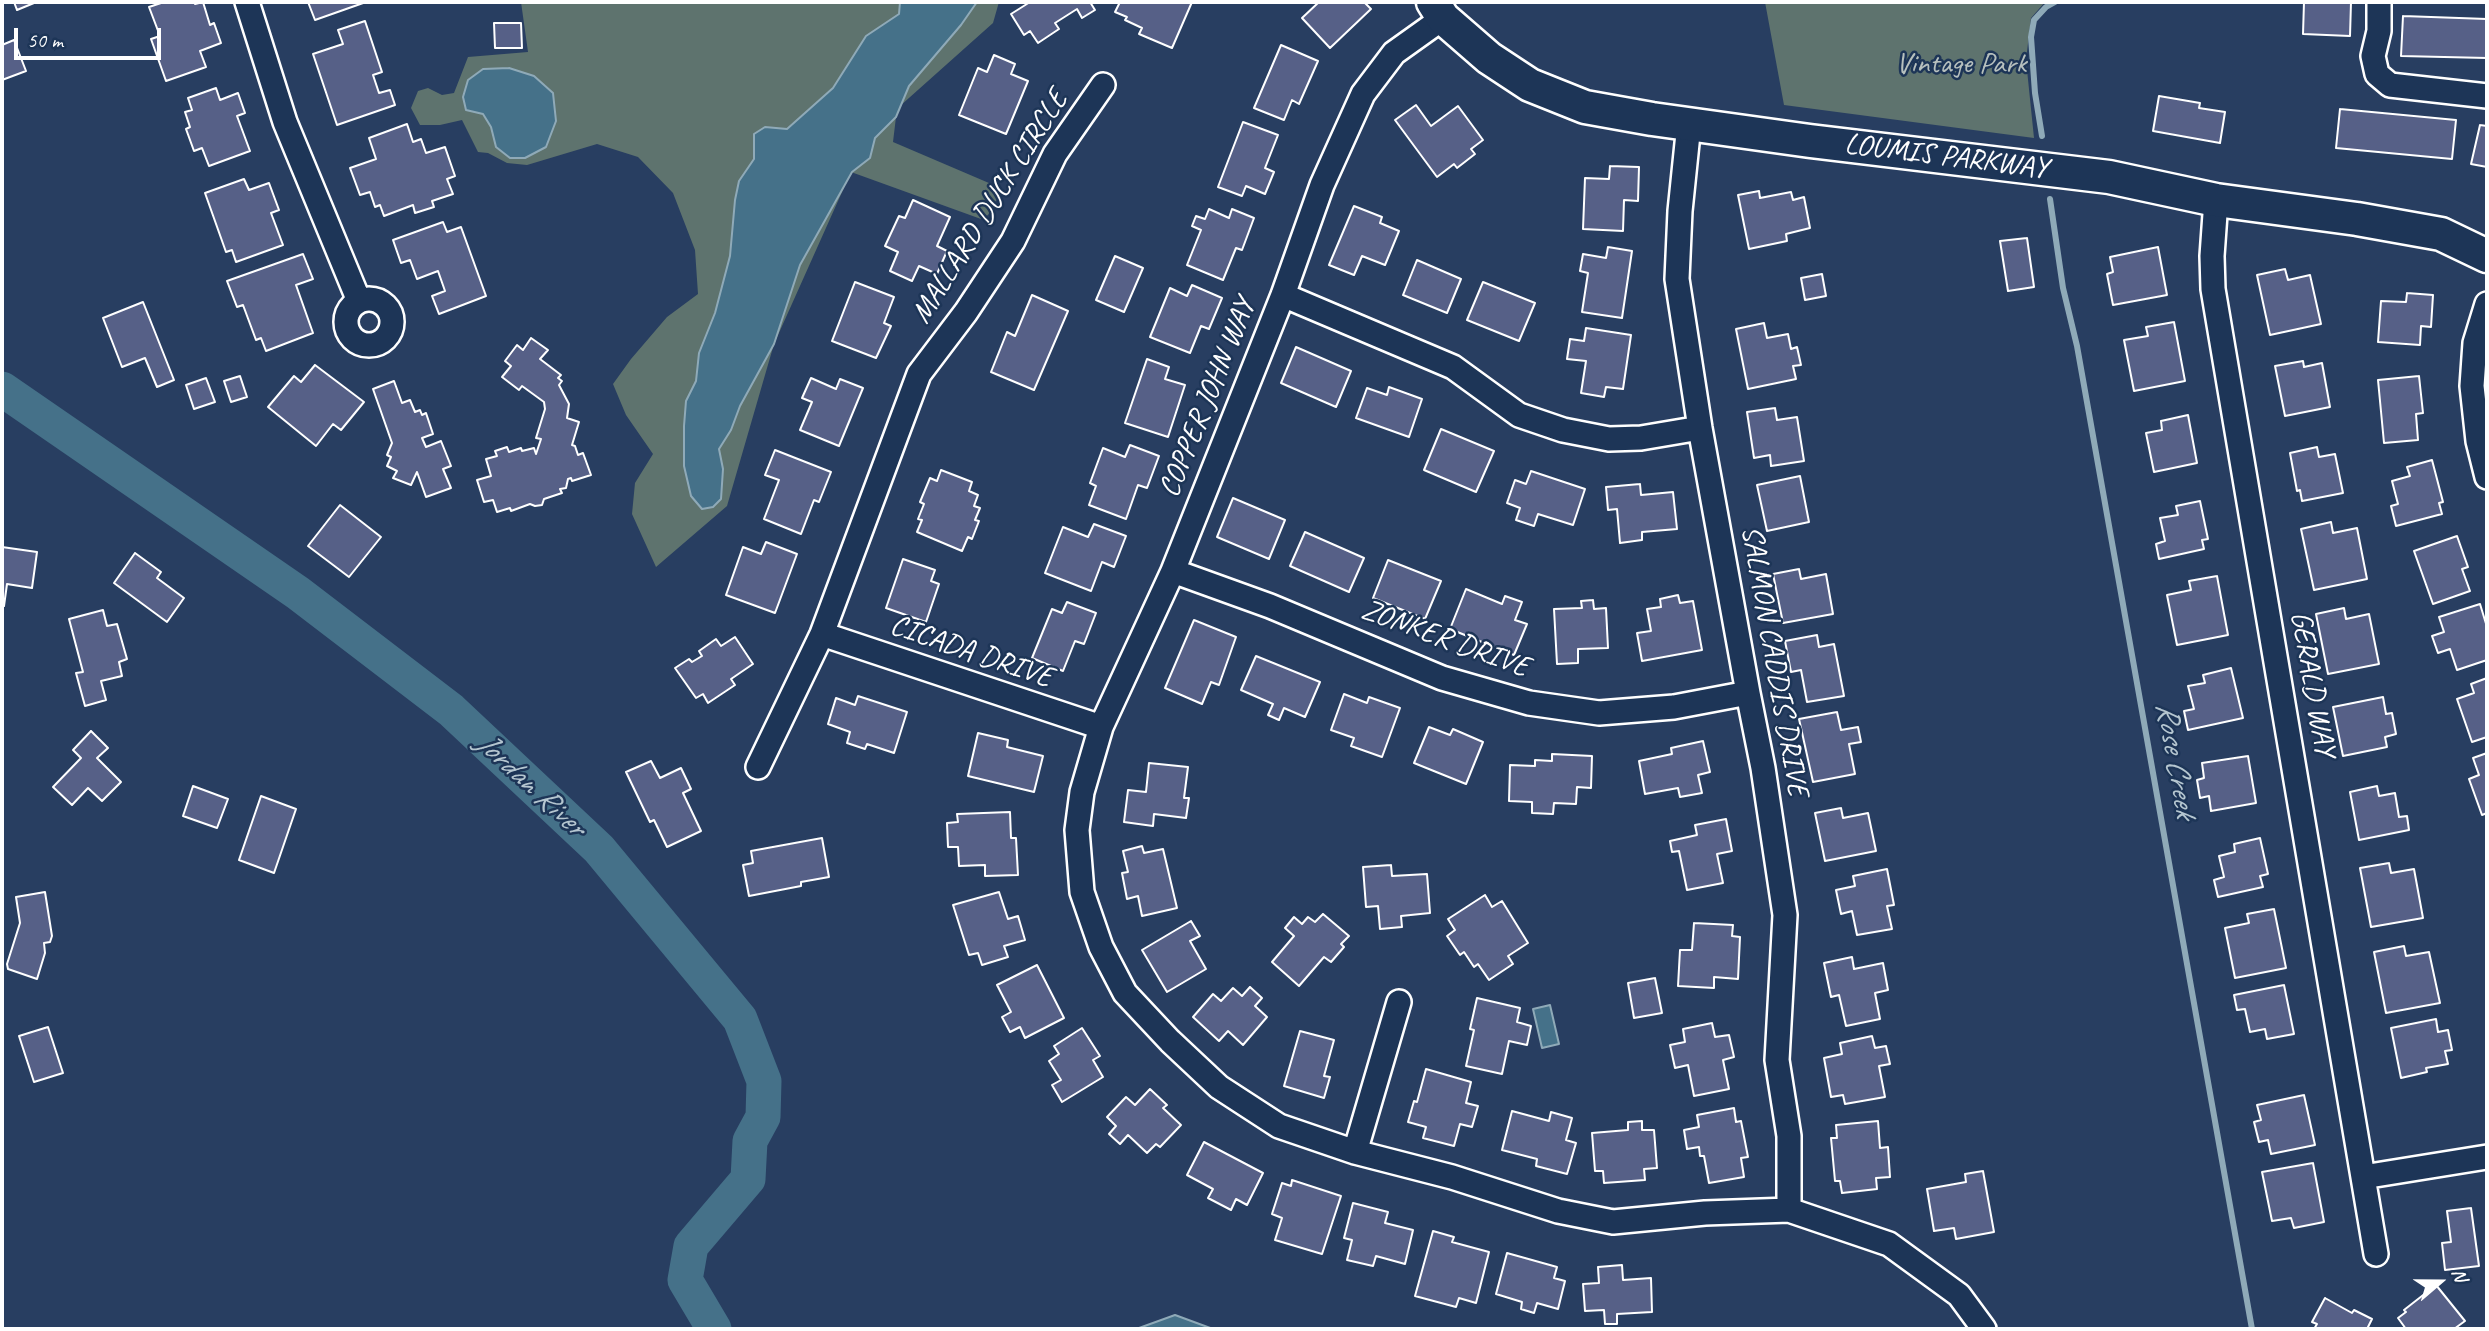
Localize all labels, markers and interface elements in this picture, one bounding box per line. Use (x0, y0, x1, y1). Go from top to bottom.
scale bar (18, 14, 164, 58)
text: 50 m (27, 27, 63, 53)
park label: Vintage Park (1895, 46, 2027, 82)
street label: MALLARD DUCK CIRCLE (904, 84, 1076, 330)
street label: LOUMIS PARKWAY (1842, 127, 2050, 187)
street label: COPPER JOHN WAY (1152, 293, 1264, 503)
street label: SALMON CADDIS DRIVE (1732, 523, 1816, 799)
street label: ZONKER DRIVE (1356, 592, 1534, 686)
street label: CICADA DRIVE (885, 607, 1057, 697)
street label: GERALD WAY (2282, 609, 2342, 759)
water label: Rose Creek (2146, 699, 2204, 821)
water label: Jordan River (467, 725, 593, 845)
north arrow (2405, 1247, 2475, 1317)
text: N (2446, 1265, 2473, 1284)

